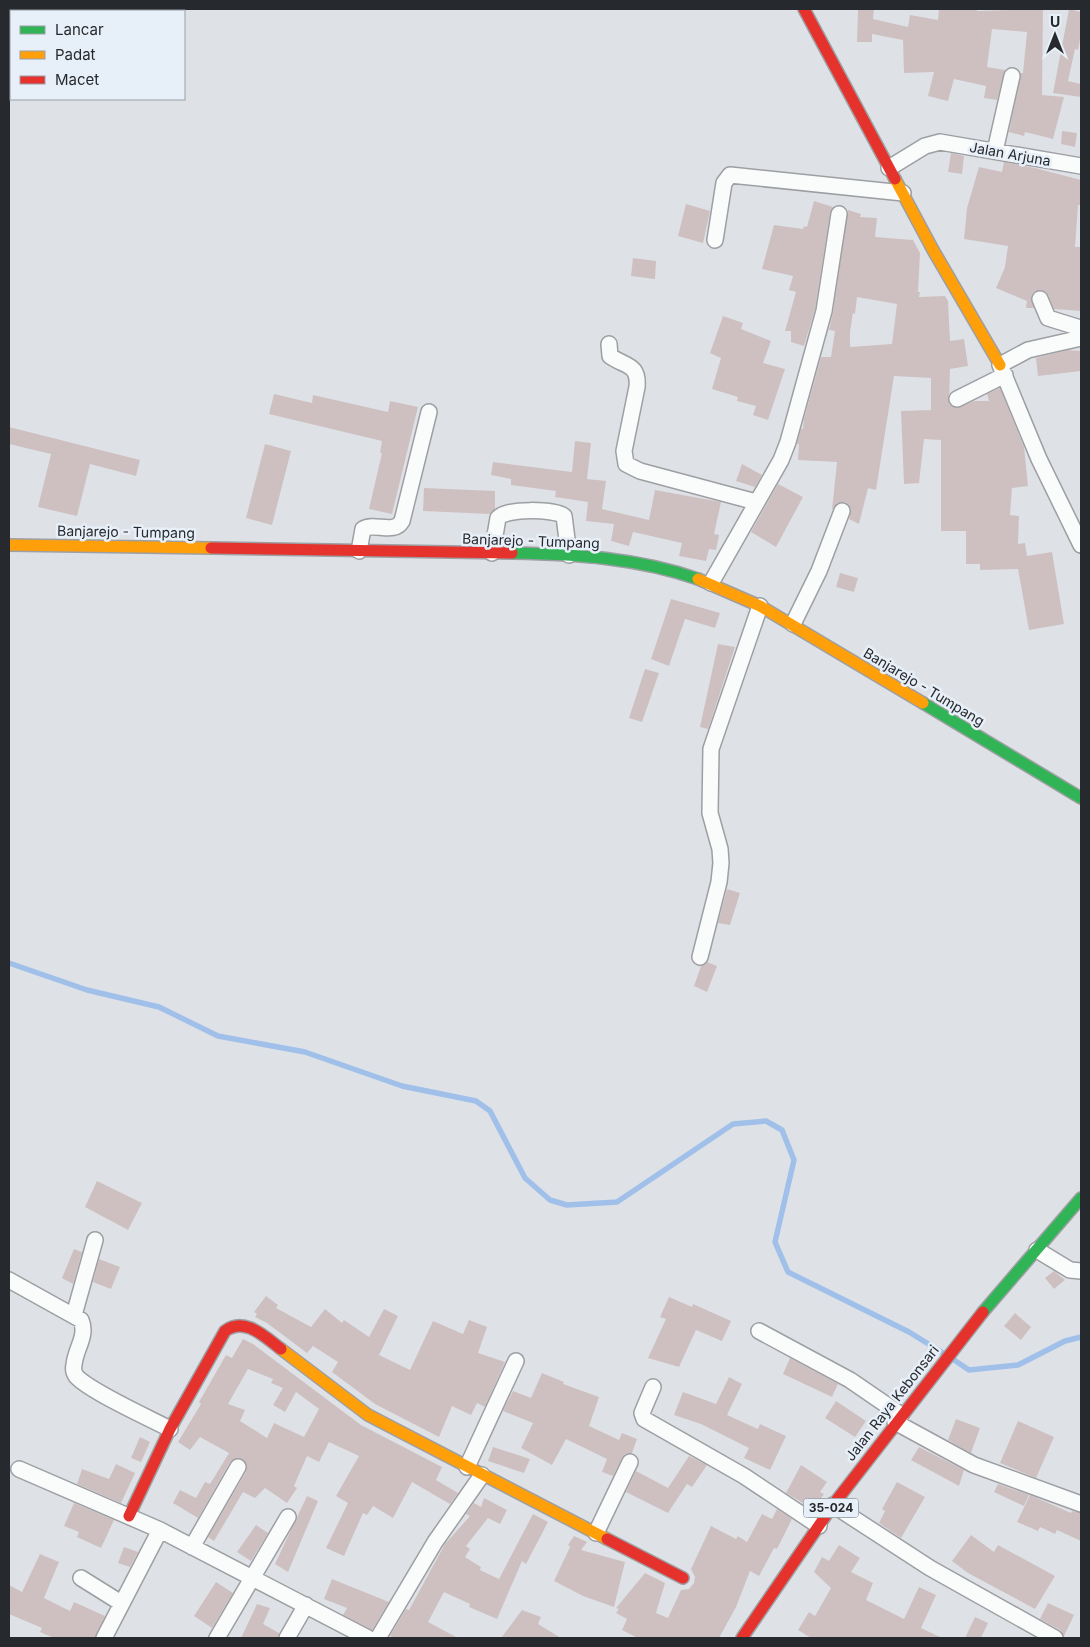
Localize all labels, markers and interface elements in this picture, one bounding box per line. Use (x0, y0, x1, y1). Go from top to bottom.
legend (10, 10, 185, 100)
north arrow (1030, 10, 1080, 60)
text: U (1050, 13, 1060, 30)
text: Lancar (55, 20, 104, 39)
text: Padat (55, 45, 96, 64)
text: Macet (55, 70, 99, 89)
street label: Jalan Arjuna (968, 138, 1052, 169)
street label: Banjarejo - Tumpang (57, 522, 195, 541)
street label: Banjarejo - Tumpang (462, 530, 600, 551)
street label: Banjarejo - Tumpang (861, 644, 988, 729)
street label: Jalan Raya Kebonsari (841, 1342, 942, 1464)
road number: 35-024 (804, 1499, 858, 1518)

